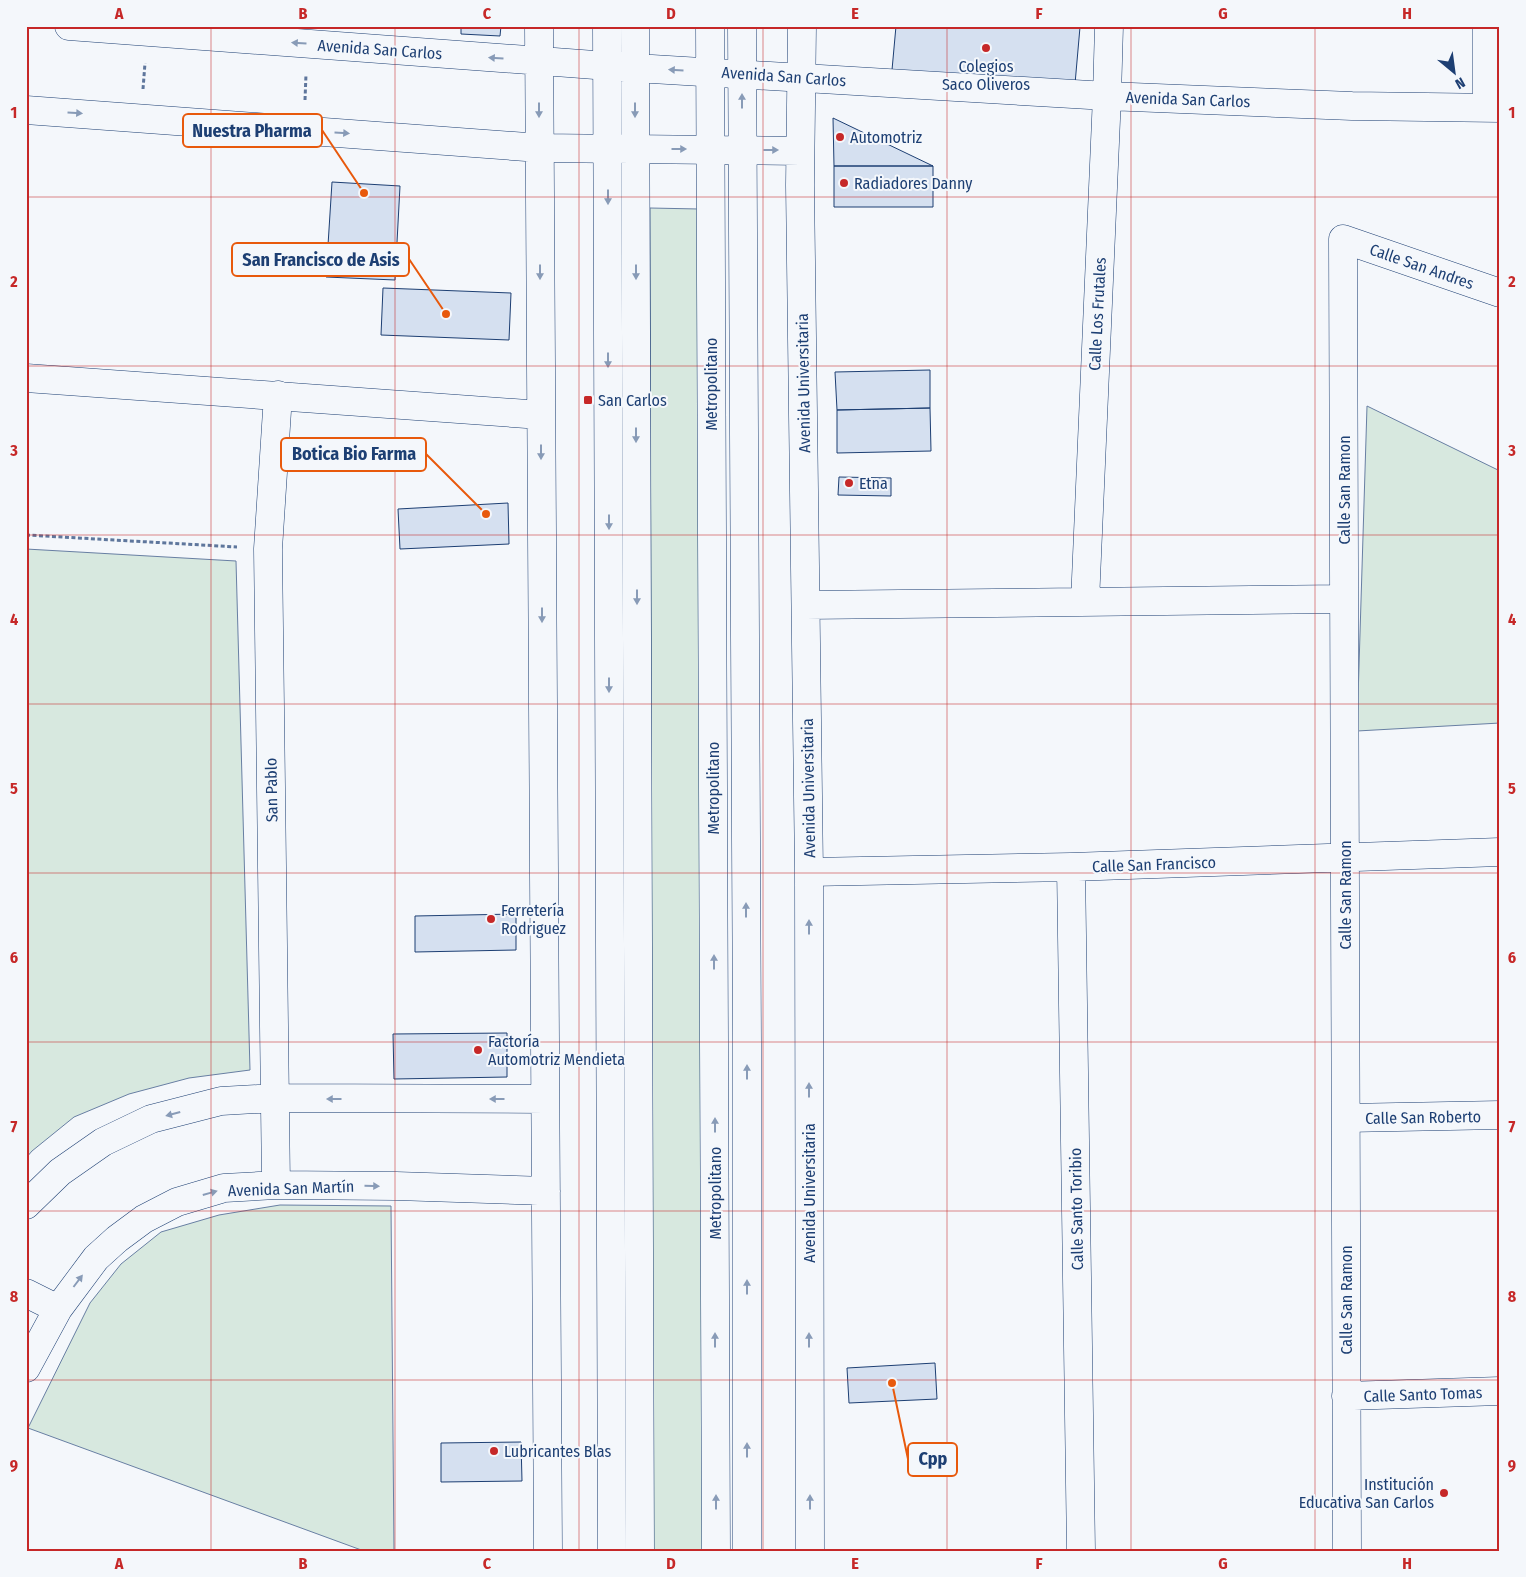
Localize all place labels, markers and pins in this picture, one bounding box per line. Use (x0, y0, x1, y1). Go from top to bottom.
marker: Colegios Saco Oliveros (980, 42, 992, 54)
place label: Colegios Saco Oliveros (942, 57, 1030, 94)
callout: Nuestra Pharma (183, 114, 322, 147)
place label: Automotriz (850, 128, 922, 147)
marker: Automotriz (834, 131, 846, 143)
place label: Radiadores Danny (854, 174, 973, 193)
marker: Radiadores Danny (838, 177, 850, 189)
callout: San Francisco de Asis (232, 243, 409, 276)
place label: San Carlos (598, 391, 667, 410)
marker: San Carlos (582, 394, 594, 406)
callout: Botica Bio Farma (281, 438, 426, 471)
place label: Etna (859, 474, 888, 493)
marker: Etna (843, 477, 855, 489)
place label: Ferretería Rodriguez (501, 901, 566, 938)
marker: Ferretería Rodriguez (485, 913, 497, 925)
place label: Factoría Automotriz Mendieta (488, 1032, 625, 1069)
marker: Factoría Automotriz Mendieta (472, 1044, 484, 1056)
place label: Lubricantes Blas (504, 1442, 611, 1461)
callout: Cpp (908, 1443, 957, 1476)
marker: Lubricantes Blas (488, 1445, 500, 1457)
place label: Institución Educativa San Carlos (1299, 1475, 1434, 1512)
marker: Institución Educativa San Carlos (1438, 1487, 1450, 1499)

